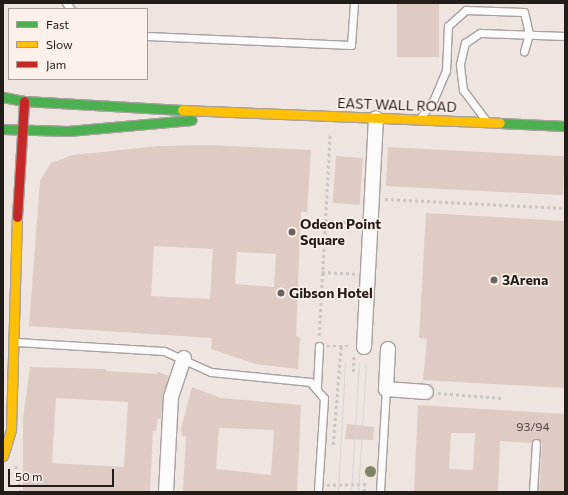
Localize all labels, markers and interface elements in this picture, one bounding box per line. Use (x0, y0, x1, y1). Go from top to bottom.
legend (8, 8, 148, 80)
text: Fast (46, 17, 69, 31)
text: Slow (46, 37, 73, 51)
text: Jam (46, 57, 66, 71)
street label: EAST WALL ROAD (337, 95, 457, 115)
place label: Odeon Point Square (300, 216, 381, 248)
marker: Odeon Point Square (287, 227, 297, 237)
place label: 3Arena (502, 272, 548, 288)
marker: 3Arena (489, 275, 499, 285)
place label: Gibson Hotel (289, 285, 373, 301)
marker: Gibson Hotel (276, 288, 286, 298)
house number: 93/94 (516, 420, 550, 434)
scale bar (10, 461, 116, 487)
text: 50 m (15, 469, 43, 483)

